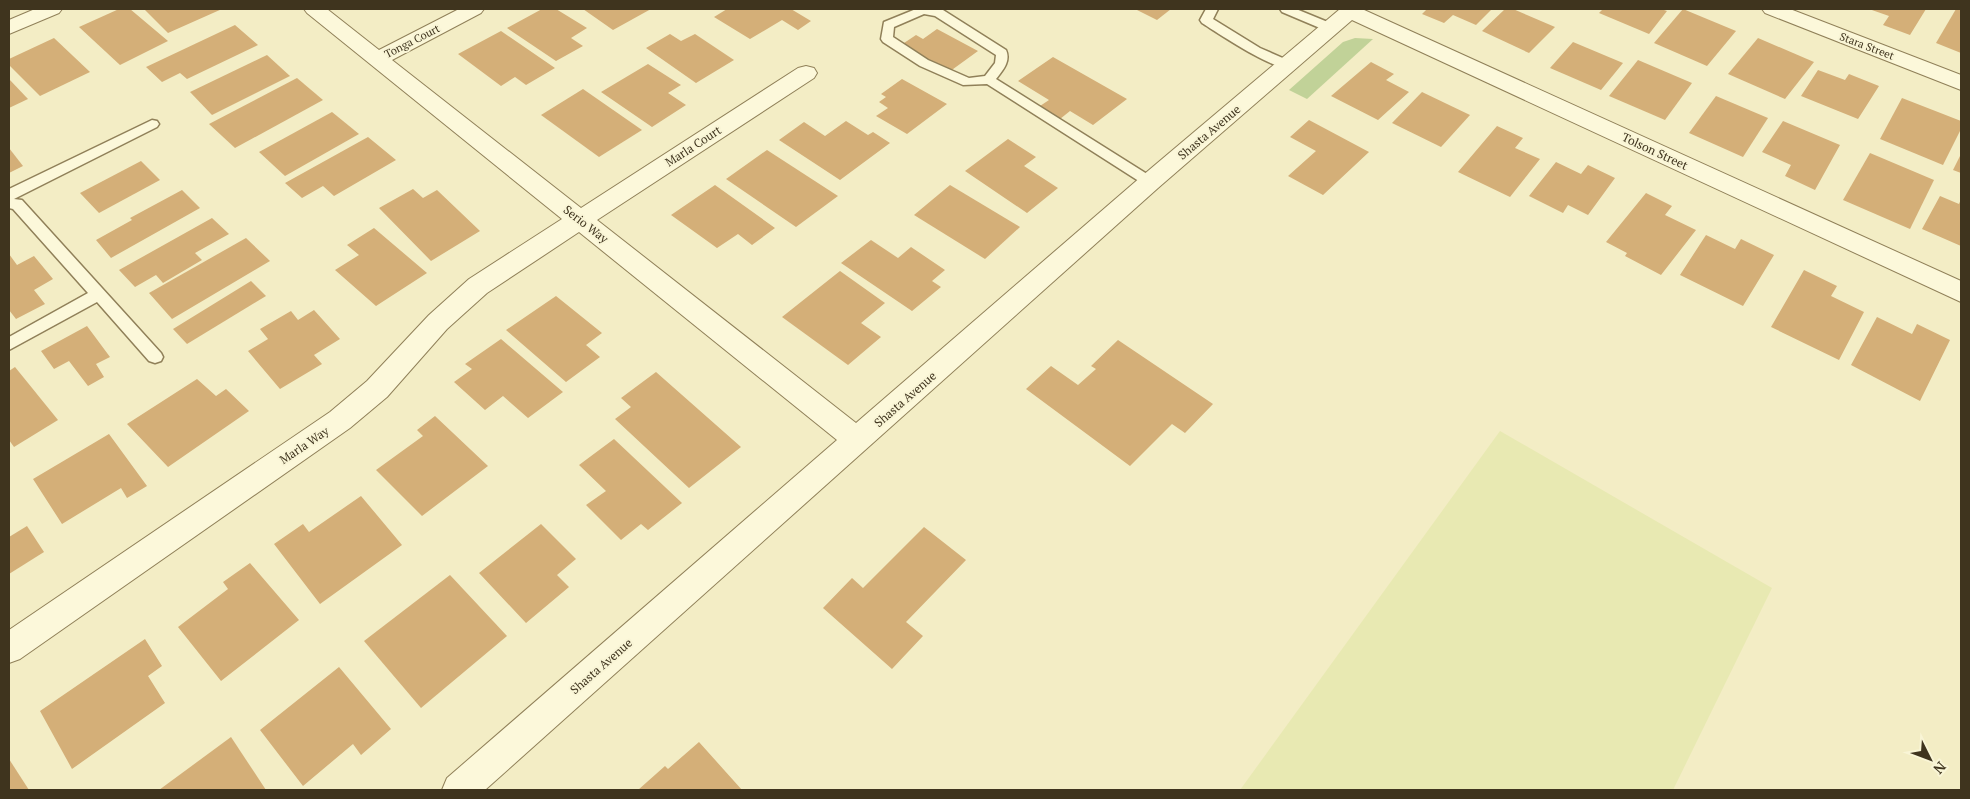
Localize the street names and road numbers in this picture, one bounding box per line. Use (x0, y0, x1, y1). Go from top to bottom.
street label: Tonga Court (382, 21, 442, 61)
street label: Stara Street (1838, 29, 1896, 63)
street label: Shasta Avenue (1175, 101, 1243, 163)
street label: Marla Court (662, 122, 724, 170)
street label: Tolson Street (1620, 129, 1691, 173)
street label: Serio Way (561, 202, 612, 247)
street label: Shasta Avenue (871, 368, 939, 430)
street label: Marla Way (277, 423, 332, 467)
street label: Shasta Avenue (567, 635, 635, 697)

